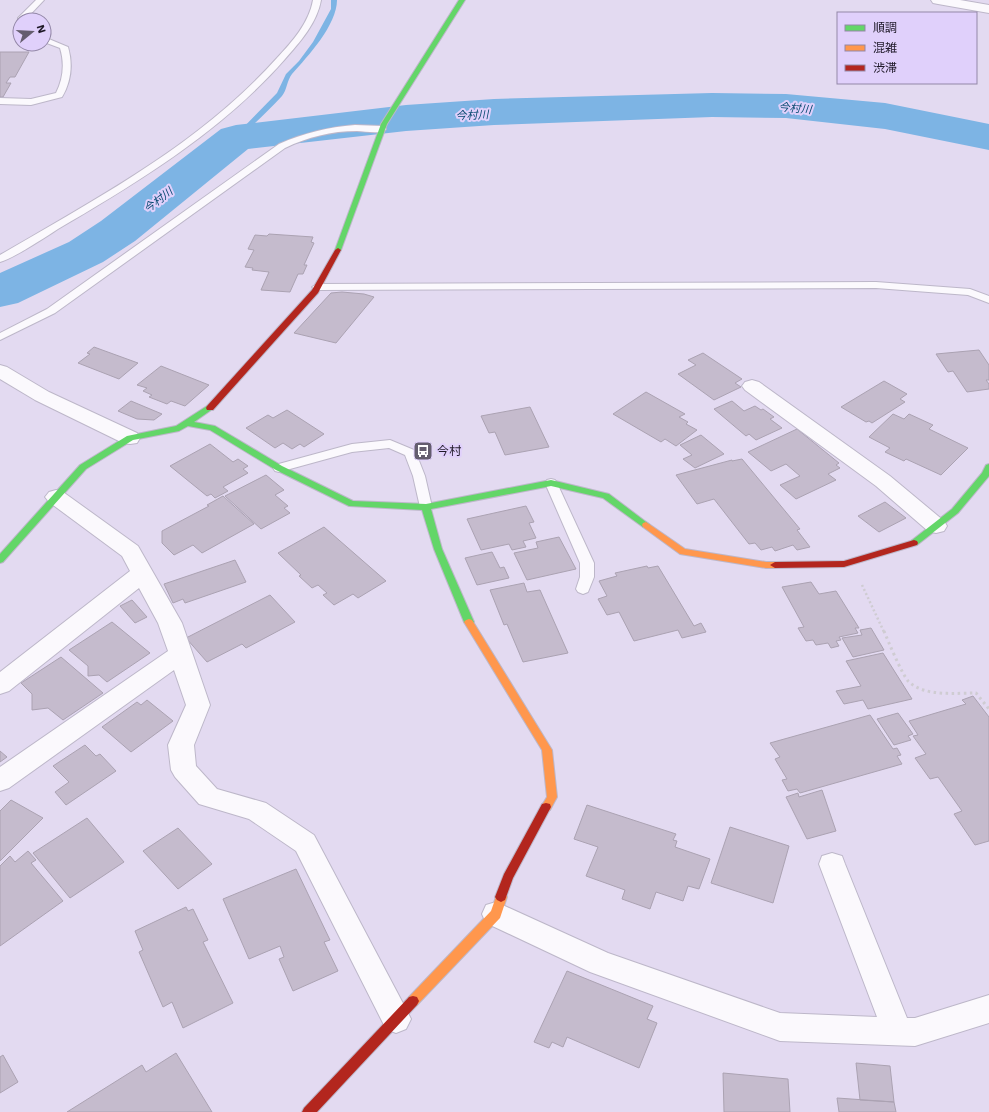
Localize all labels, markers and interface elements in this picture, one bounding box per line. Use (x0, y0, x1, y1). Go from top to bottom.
north arrow (12, 12, 52, 52)
legend (837, 12, 977, 84)
text: 順調 (873, 21, 897, 35)
text: N (34, 23, 48, 35)
text: 混雑 (873, 41, 897, 55)
text: 渋滞 (873, 61, 897, 75)
water label: 今村川 (778, 101, 813, 116)
water label: 今村川 (455, 108, 490, 123)
water label: 今村川 (141, 184, 176, 216)
bus stop icon: 今村 (412, 440, 434, 462)
place label: 今村 (437, 444, 462, 458)

